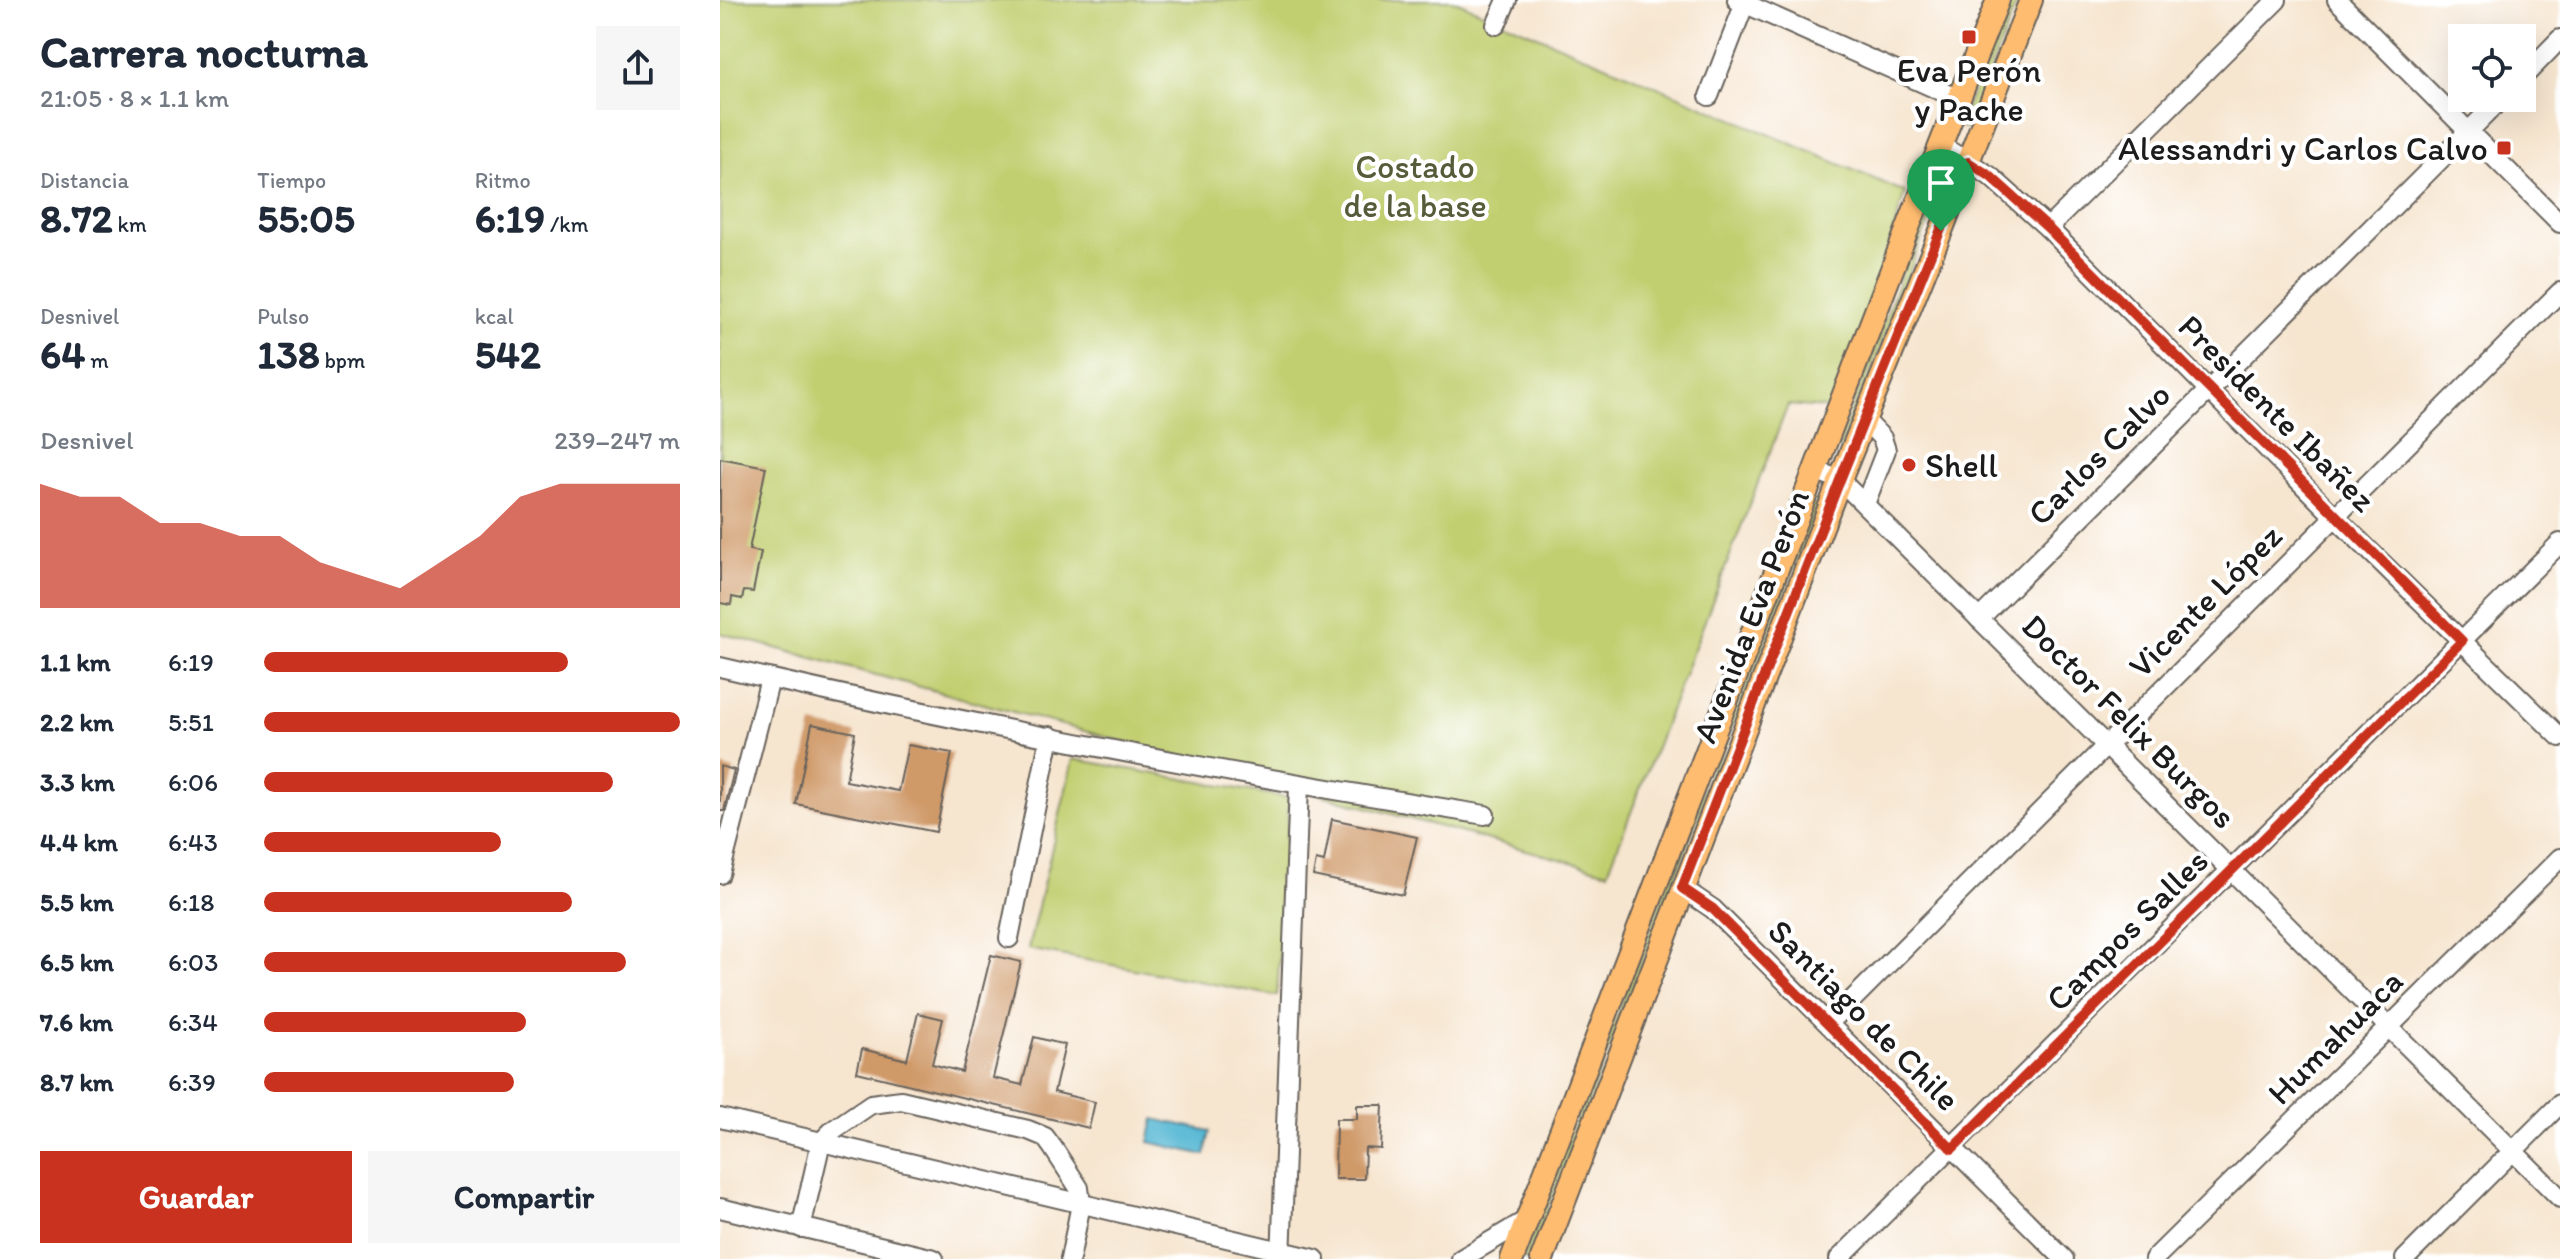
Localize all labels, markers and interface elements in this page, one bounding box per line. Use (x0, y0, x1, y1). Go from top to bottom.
map controls (2448, 24, 2536, 112)
button: locate (2448, 24, 2536, 112)
text: Carrera nocturna (40, 25, 368, 78)
button: share (596, 26, 680, 110)
marker: Eva Perón y Pache (1960, 28, 1978, 46)
place label: Eva Perón y Pache (1897, 50, 2041, 130)
text: 21:05 · 8 × 1.1 km (40, 82, 229, 114)
place label: Alessandri y Carlos Calvo (2118, 128, 2488, 169)
marker: Alessandri y Carlos Calvo (2495, 139, 2513, 157)
park label: Costado de la base (1343, 146, 1487, 226)
pin (1907, 149, 1975, 231)
icon: arrive (1919, 161, 1963, 205)
text: Distancia (40, 167, 129, 194)
text: Tiempo (257, 167, 326, 194)
text: Ritmo (475, 167, 531, 194)
text: 8.72 (40, 194, 113, 242)
text: 55:05 (257, 194, 355, 242)
text: 6:19 (475, 194, 545, 242)
text: km (113, 211, 147, 238)
text: /km (545, 211, 588, 238)
text: Desnivel (40, 303, 119, 330)
text: Pulso (257, 303, 309, 330)
text: kcal (475, 303, 514, 330)
street label: Presidente Ibañez (2170, 306, 2384, 520)
text: 64 (40, 330, 85, 378)
text: 138 (257, 330, 320, 378)
text: 542 (475, 330, 541, 378)
text: m (85, 347, 109, 374)
text: bpm (320, 347, 365, 374)
street label: Carlos Calvo (2019, 374, 2179, 534)
text: Desnivel (40, 424, 134, 456)
text: 239–247 m (554, 424, 680, 456)
place label: Shell (1925, 445, 1998, 486)
marker: Shell (1900, 456, 1918, 474)
street label: Avenida Eva Perón (1684, 483, 1818, 749)
street label: Vicente López (2120, 515, 2291, 686)
street label: Doctor Felix Burgos (2013, 605, 2245, 837)
text: 1.1 km (40, 646, 111, 678)
text: 6:19 (168, 646, 214, 678)
text: 2.2 km (40, 706, 114, 738)
text: 5:51 (168, 706, 214, 738)
text: 3.3 km (40, 766, 115, 798)
text: 6:06 (168, 766, 218, 798)
text: 4.4 km (40, 826, 118, 858)
text: 6:43 (168, 826, 218, 858)
street label: Campos Salles (2037, 840, 2217, 1020)
text: 5.5 km (40, 886, 114, 918)
text: 6:18 (168, 886, 214, 918)
street label: Santiago de Chile (1760, 911, 1968, 1119)
text: 6.5 km (40, 946, 114, 978)
text: 6:03 (168, 946, 218, 978)
street label: Humahuaca (2259, 961, 2411, 1113)
text: 7.6 km (40, 1006, 113, 1038)
text: 6:34 (168, 1006, 218, 1038)
text: 8.7 km (40, 1066, 114, 1098)
text: 6:39 (168, 1066, 216, 1098)
button: Guardar (40, 1151, 352, 1243)
button: Compartir (368, 1151, 680, 1243)

